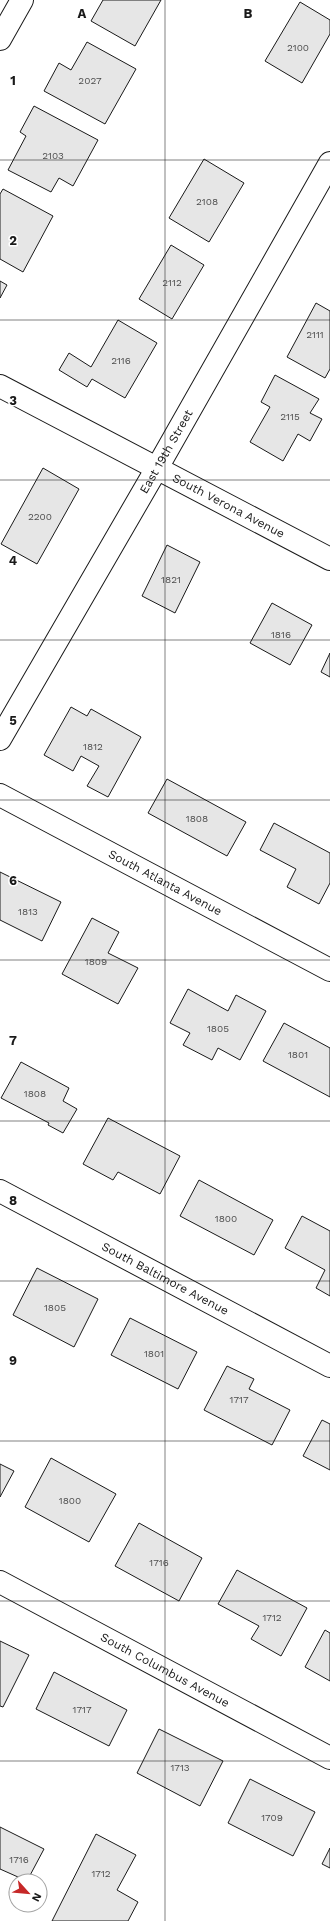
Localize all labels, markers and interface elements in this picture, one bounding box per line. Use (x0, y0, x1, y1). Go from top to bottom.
text: A (78, 6, 87, 21)
text: B (244, 6, 253, 21)
house number: 2100 (287, 42, 309, 53)
text: 1 (10, 73, 16, 88)
house number: 2027 (78, 75, 102, 86)
house number: 2103 (42, 150, 64, 161)
house number: 2108 (196, 196, 218, 207)
text: 2 (9, 233, 17, 248)
house number: 2112 (162, 277, 182, 288)
house number: 2111 (306, 329, 324, 340)
house number: 2116 (111, 355, 131, 366)
text: 3 (9, 393, 17, 408)
street label: East 19th Street (137, 407, 196, 496)
house number: 2115 (280, 411, 300, 422)
street label: South Verona Avenue (170, 471, 287, 541)
house number: 2200 (28, 511, 52, 522)
text: 4 (9, 553, 18, 568)
house number: 1821 (161, 574, 181, 585)
house number: 1816 (271, 629, 291, 640)
text: 5 (9, 713, 17, 728)
house number: 1812 (83, 741, 103, 752)
house number: 1808 (186, 813, 208, 824)
street label: South Atlanta Avenue (106, 847, 224, 918)
text: 6 (9, 873, 17, 888)
house number: 1813 (18, 906, 38, 917)
house number: 1809 (85, 956, 107, 967)
house number: 1805 (207, 1023, 229, 1034)
text: 7 (9, 1033, 17, 1048)
house number: 1801 (288, 1049, 308, 1060)
house number: 1808 (24, 1088, 46, 1099)
text: 8 (9, 1193, 17, 1208)
house number: 1800 (215, 1213, 237, 1224)
street label: South Baltimore Avenue (99, 1239, 231, 1318)
house number: 1805 (44, 1302, 66, 1313)
house number: 1801 (144, 1348, 164, 1359)
text: 9 (9, 1353, 17, 1368)
house number: 1717 (229, 1394, 249, 1405)
house number: 1800 (59, 1495, 81, 1506)
house number: 1716 (149, 1557, 169, 1568)
house number: 1712 (262, 1612, 282, 1623)
street label: South Columbus Avenue (98, 1630, 232, 1710)
house number: 1717 (72, 1704, 92, 1715)
house number: 1713 (170, 1762, 190, 1773)
house number: 1709 (261, 1812, 283, 1823)
house number: 1716 (9, 1854, 29, 1865)
house number: 1712 (91, 1868, 111, 1879)
north arrow (8, 1873, 48, 1913)
text: N (29, 1891, 44, 1904)

